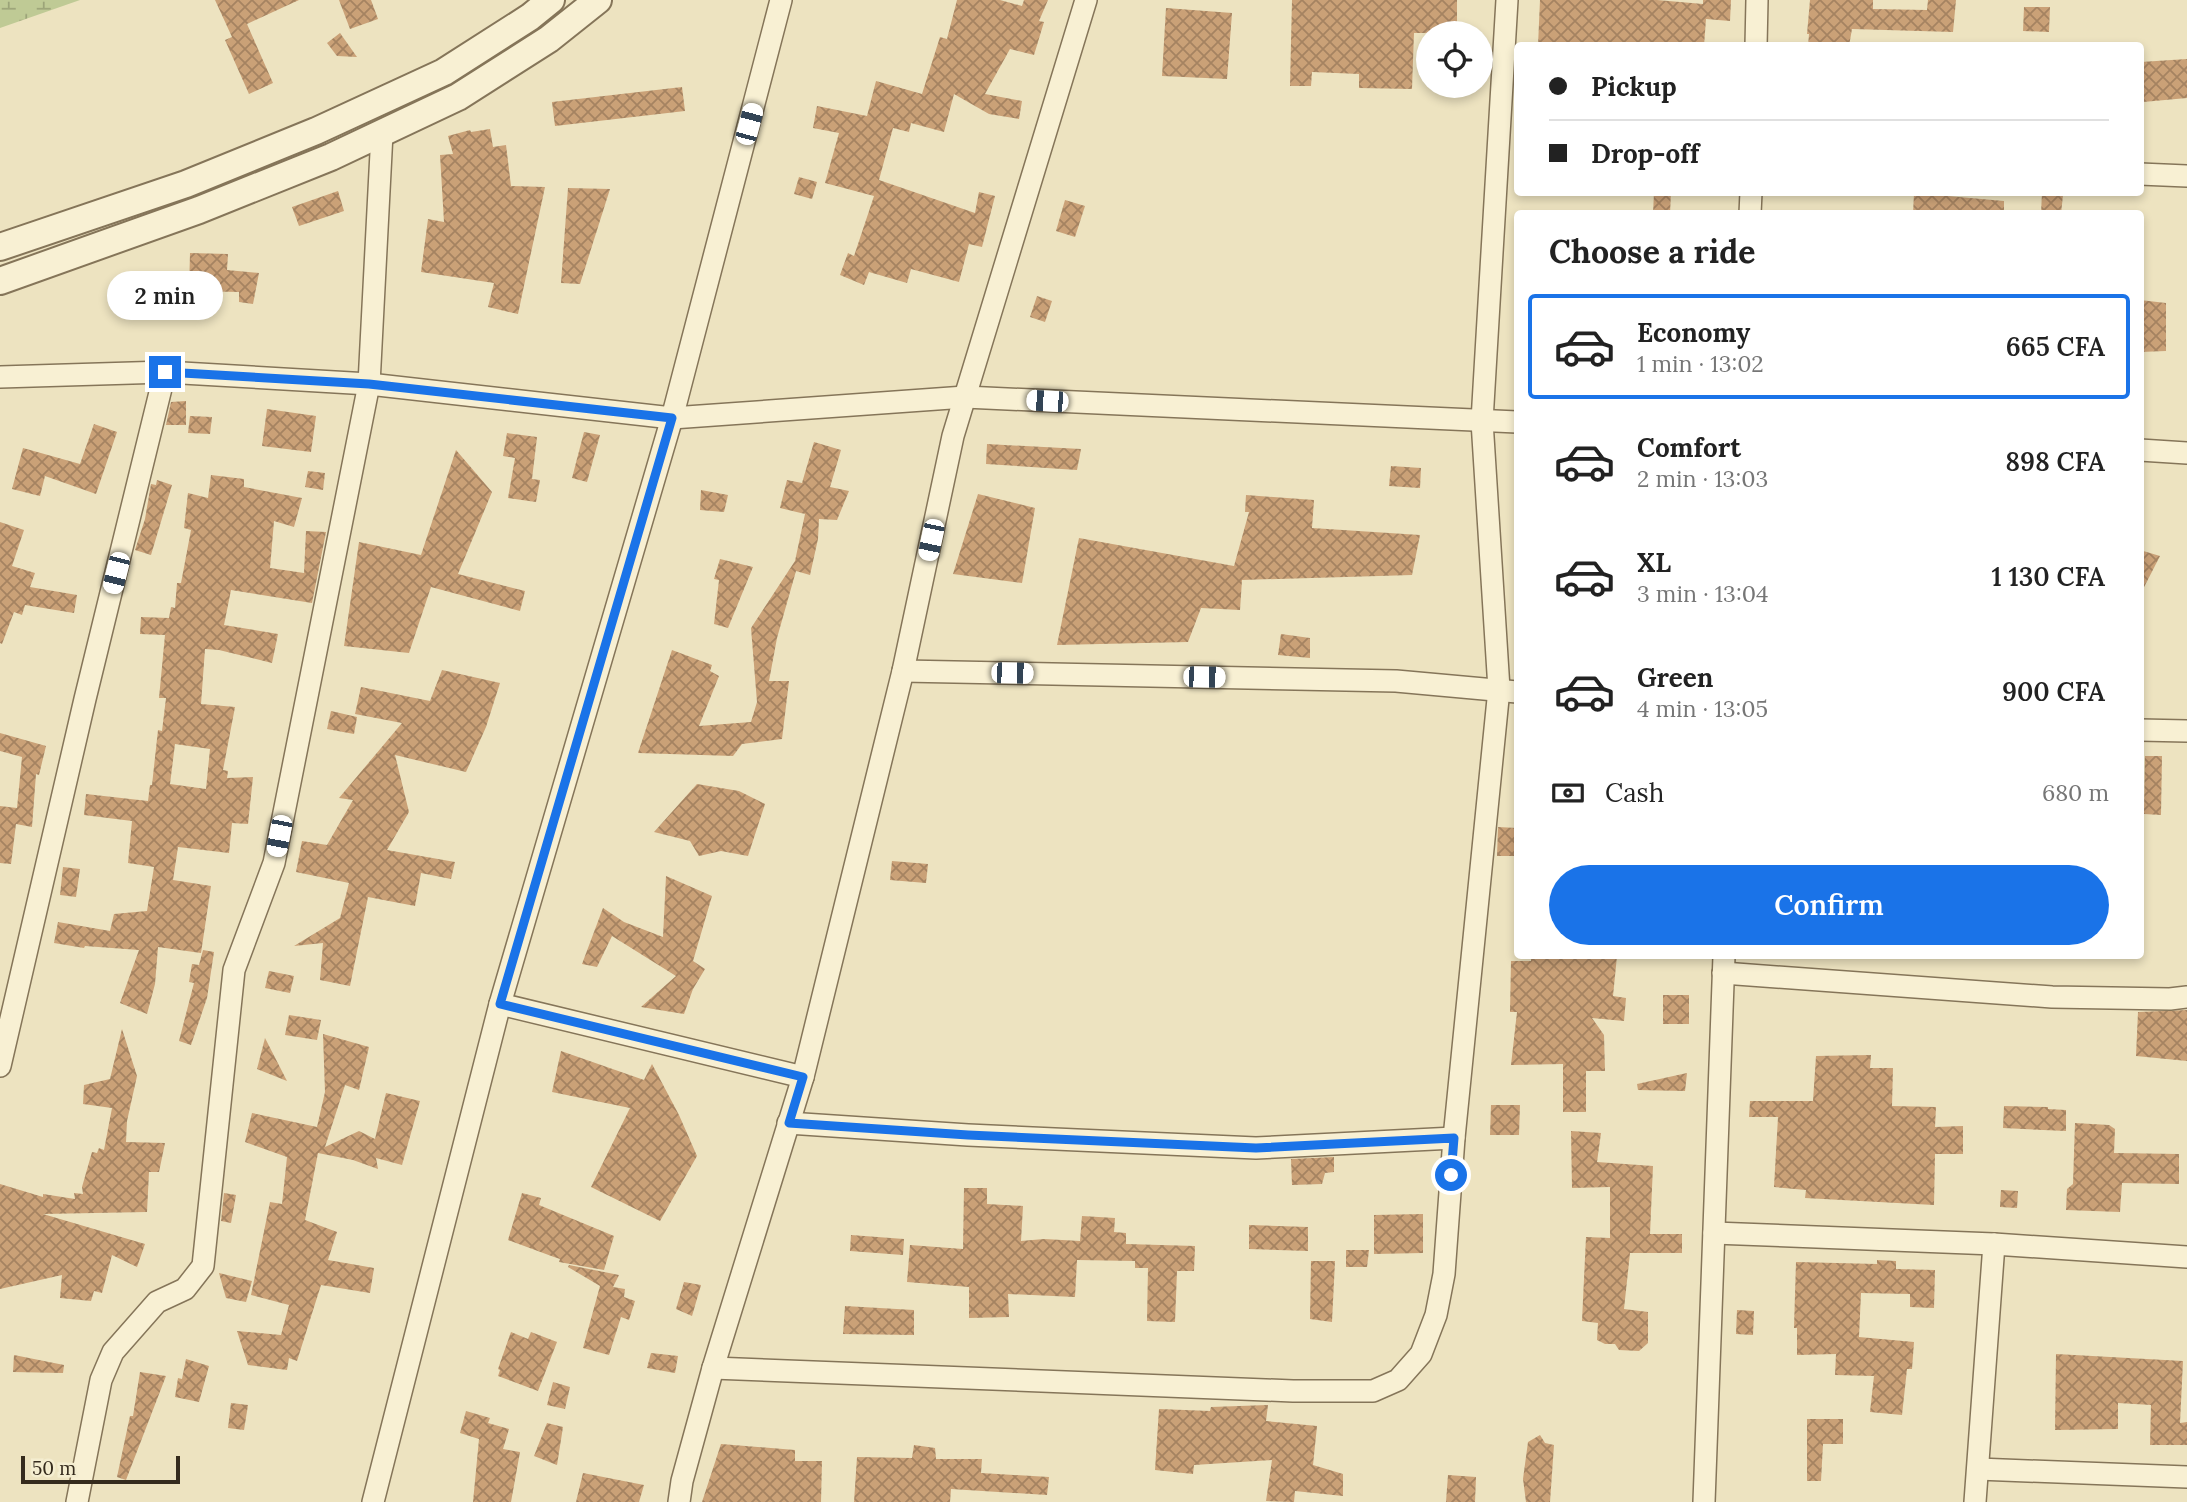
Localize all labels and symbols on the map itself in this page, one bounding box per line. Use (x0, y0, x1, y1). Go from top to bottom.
car (734, 101, 765, 147)
callout: 2 min (107, 270, 223, 320)
route end (149, 356, 181, 388)
car (1026, 389, 1069, 413)
car (917, 517, 946, 563)
car (101, 550, 132, 596)
car (991, 662, 1034, 684)
car (1183, 666, 1226, 688)
car (265, 813, 294, 859)
route start (1435, 1159, 1467, 1191)
scale bar (21, 1453, 180, 1485)

